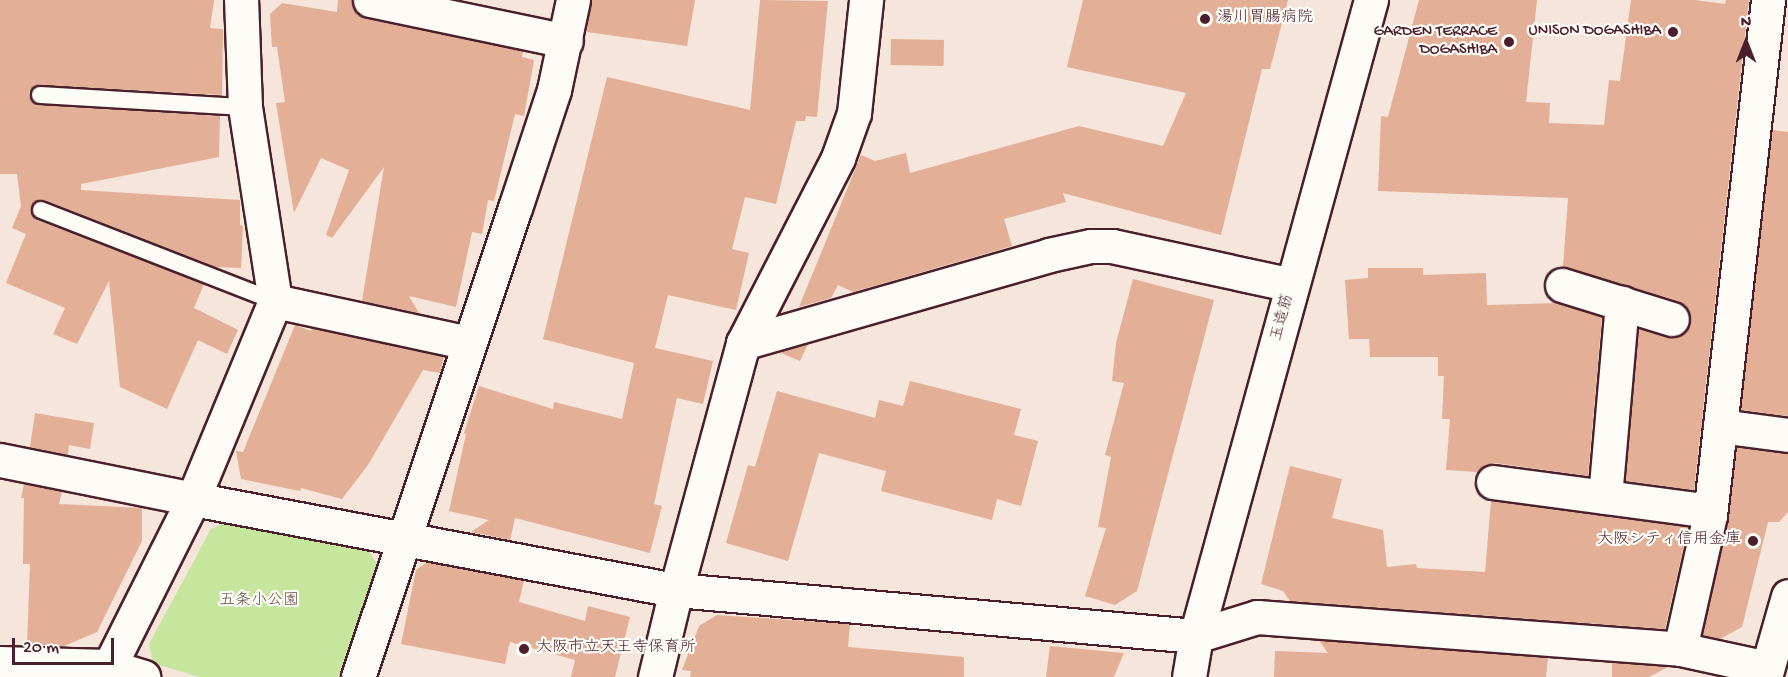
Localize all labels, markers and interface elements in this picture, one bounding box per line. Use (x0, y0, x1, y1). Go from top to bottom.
place label: 湯川胃腸病院 (1217, 9, 1313, 29)
marker: 湯川胃腸病院 (1198, 12, 1212, 26)
north arrow (1716, 12, 1776, 72)
text: N (1741, 14, 1751, 33)
place label: UNISON DOGASHIBA (1529, 22, 1661, 42)
place label: GARDEN TERRACE DOGASHIBA (1373, 23, 1497, 61)
marker: UNISON DOGASHIBA (1666, 25, 1680, 39)
marker: GARDEN TERRACE DOGASHIBA (1502, 35, 1516, 49)
street label: 玉造筋 (1269, 292, 1299, 344)
place label: 大阪シティ信用金庫 (1597, 531, 1741, 551)
marker: 大阪シティ信用金庫 (1746, 534, 1760, 548)
park label: 五条小公園 (219, 592, 299, 612)
scale bar (15, 626, 117, 664)
text: 20 m (23, 638, 59, 659)
place label: 大阪市立天王寺保育所 (536, 639, 696, 659)
marker: 大阪市立天王寺保育所 (517, 642, 531, 656)

